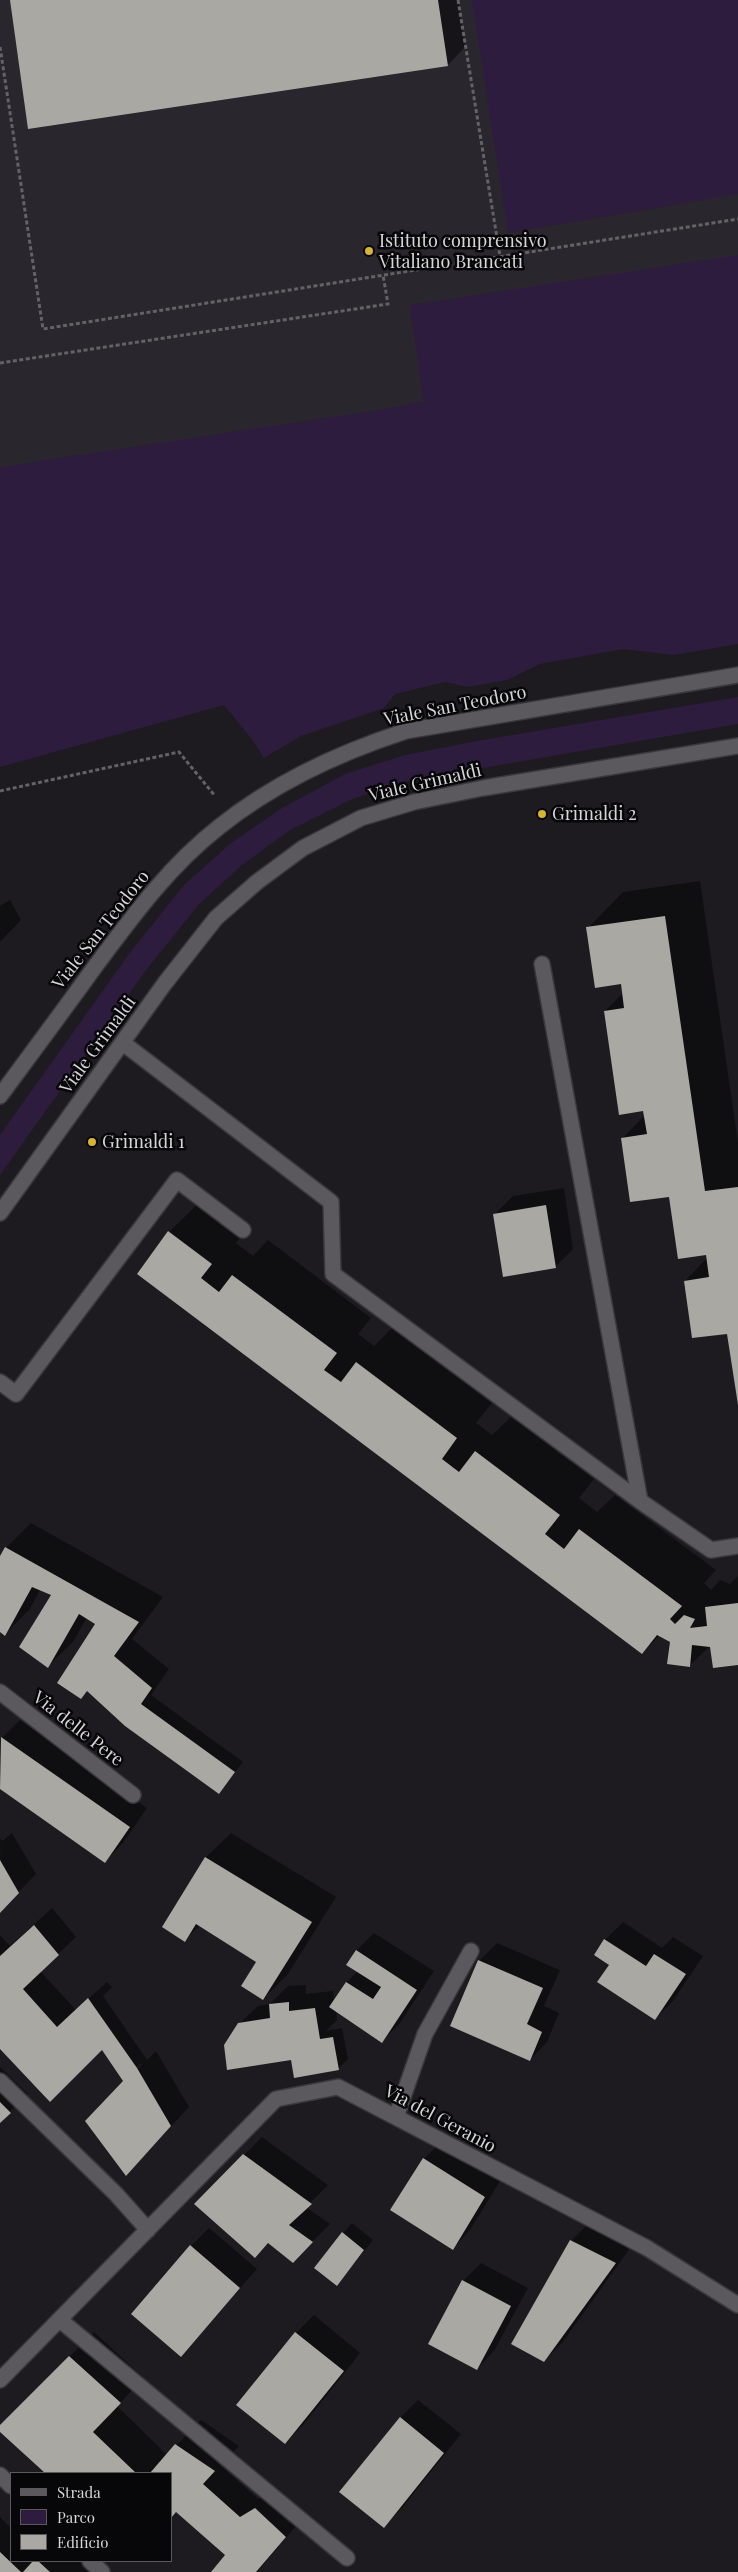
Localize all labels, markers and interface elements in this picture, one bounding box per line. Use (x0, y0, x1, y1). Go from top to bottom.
place label: Istituto comprensivo Vitaliano Brancati (379, 230, 547, 272)
marker: Istituto comprensivo Vitaliano Brancati (363, 245, 375, 257)
street label: Viale San Teodoro (382, 682, 528, 730)
street label: Viale Grimaldi (366, 760, 484, 806)
place label: Grimaldi 2 (552, 803, 637, 825)
marker: Grimaldi 2 (536, 808, 548, 820)
street label: Viale San Teodoro (48, 866, 154, 994)
street label: Viale Grimaldi (55, 992, 141, 1098)
place label: Grimaldi 1 (102, 1131, 185, 1153)
marker: Grimaldi 1 (86, 1136, 98, 1148)
street label: Via delle Pere (28, 1687, 128, 1771)
street label: Via del Geranio (380, 2081, 500, 2157)
legend (10, 2472, 172, 2562)
text: Strada (57, 2482, 101, 2502)
text: Parco (57, 2507, 95, 2527)
text: Edificio (57, 2532, 108, 2552)

